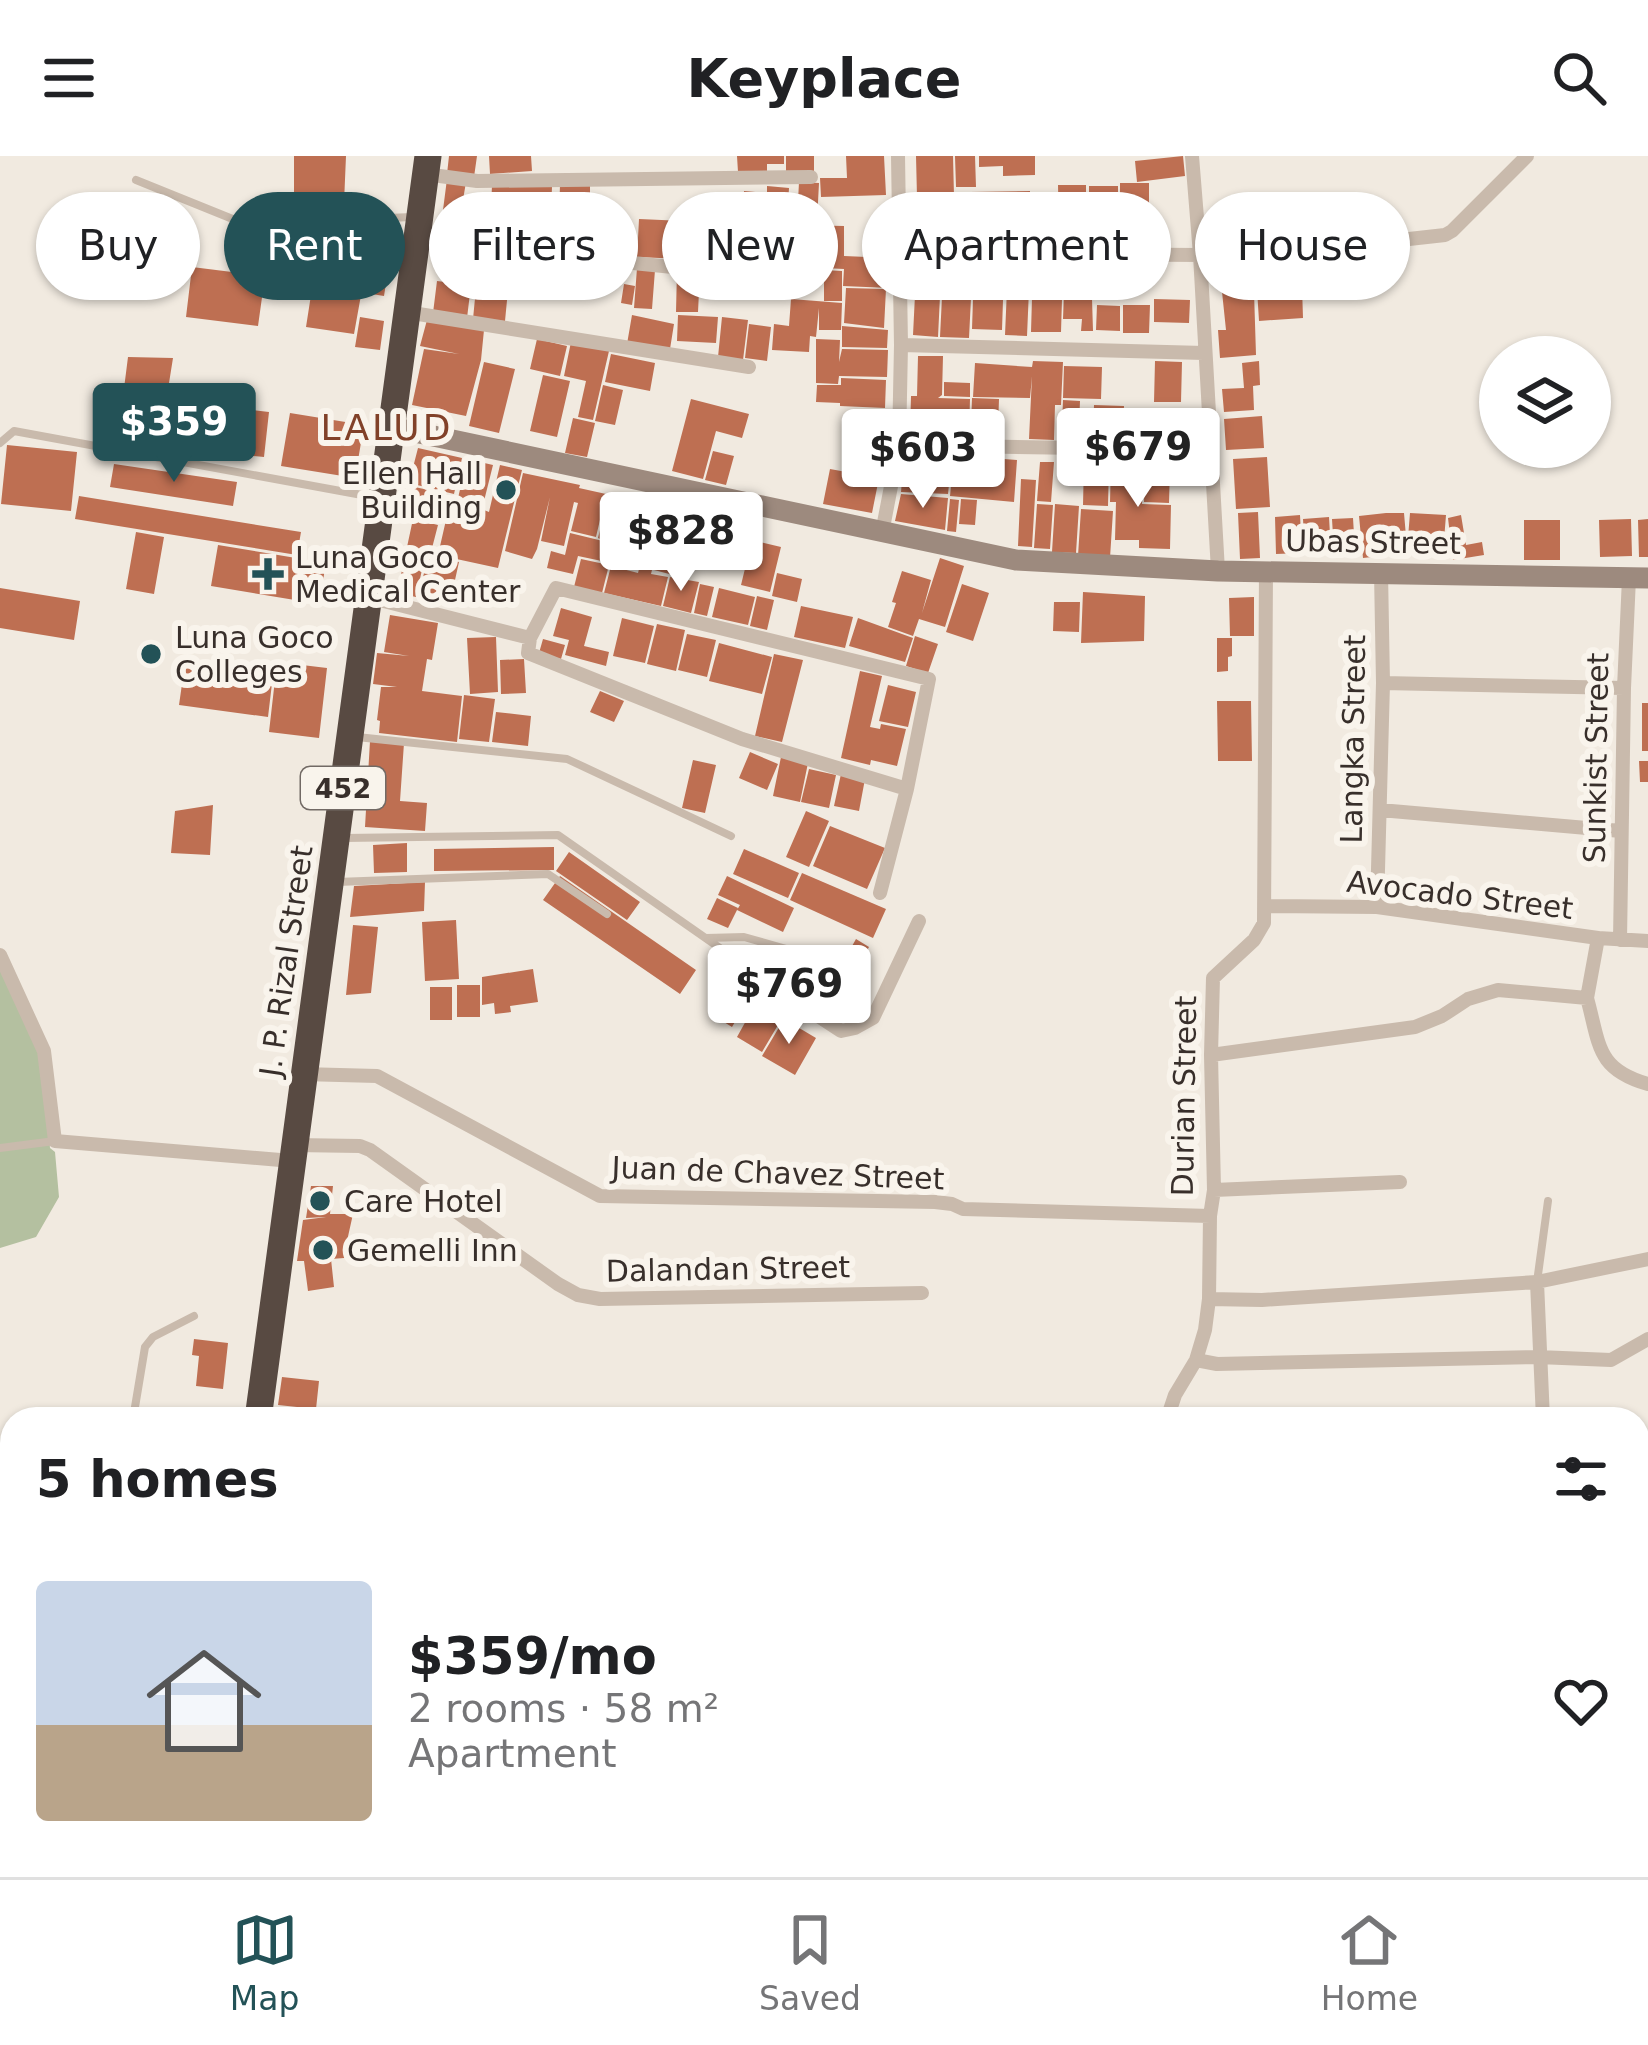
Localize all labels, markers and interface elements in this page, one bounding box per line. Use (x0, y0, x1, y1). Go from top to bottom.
icon: menu (36, 45, 102, 111)
icon: search (1546, 45, 1612, 111)
text: Keyplace (687, 47, 961, 110)
chip: Buy (36, 192, 200, 300)
chip: Rent (224, 192, 405, 300)
chip: Filters (429, 192, 638, 300)
chip: New (662, 192, 838, 300)
chip: Apartment (862, 192, 1171, 300)
chip: House (1195, 192, 1410, 300)
map controls (1479, 336, 1611, 468)
button: layers (1479, 336, 1611, 468)
pin: $359 (103, 383, 245, 485)
text: $359 (120, 399, 228, 444)
district label: LALUD (321, 407, 453, 448)
pin: $679 (1067, 408, 1209, 510)
pin: $603 (852, 409, 994, 511)
text: $679 (1084, 424, 1192, 469)
text: $603 (869, 425, 977, 470)
place label: Ellen Hall Building (342, 456, 482, 525)
marker: Ellen Hall Building (493, 477, 519, 503)
pin: $828 (610, 492, 752, 594)
text: $828 (627, 508, 735, 553)
street label: Ubas Street (1285, 523, 1461, 561)
place label: Luna Goco Medical Center (295, 540, 521, 609)
marker: Luna Goco Medical Center (252, 558, 284, 590)
place label: Luna Goco Colleges (175, 620, 334, 689)
street label: Langka Street (1334, 634, 1372, 844)
marker: Luna Goco Colleges (138, 641, 164, 667)
street label: Sunkist Street (1577, 652, 1615, 864)
road number: 452 (301, 767, 385, 809)
street label: J. P. Rizal Street (252, 843, 320, 1081)
street label: Avocado Street (1345, 864, 1575, 926)
pin: $769 (718, 945, 860, 1047)
text: $769 (735, 961, 843, 1006)
street label: Durian Street (1165, 995, 1203, 1197)
street label: Juan de Chavez Street (609, 1150, 945, 1196)
place label: Care Hotel (344, 1184, 502, 1219)
marker: Care Hotel (307, 1188, 333, 1214)
place label: Gemelli Inn (347, 1233, 518, 1268)
marker: Gemelli Inn (310, 1237, 336, 1263)
street label: Dalandan Street (606, 1249, 851, 1289)
icon: filters (1548, 1446, 1614, 1512)
text: 5 homes (36, 1450, 279, 1509)
text: $359/mo (408, 1627, 657, 1686)
icon: home (132, 1629, 276, 1773)
icon: heart (1548, 1668, 1614, 1734)
text: 2 rooms · 58 m² (408, 1686, 719, 1731)
text: Apartment (408, 1731, 617, 1776)
tab: Map (230, 1907, 299, 2018)
tab: Saved (759, 1907, 861, 2018)
tab: Home (1321, 1907, 1418, 2018)

